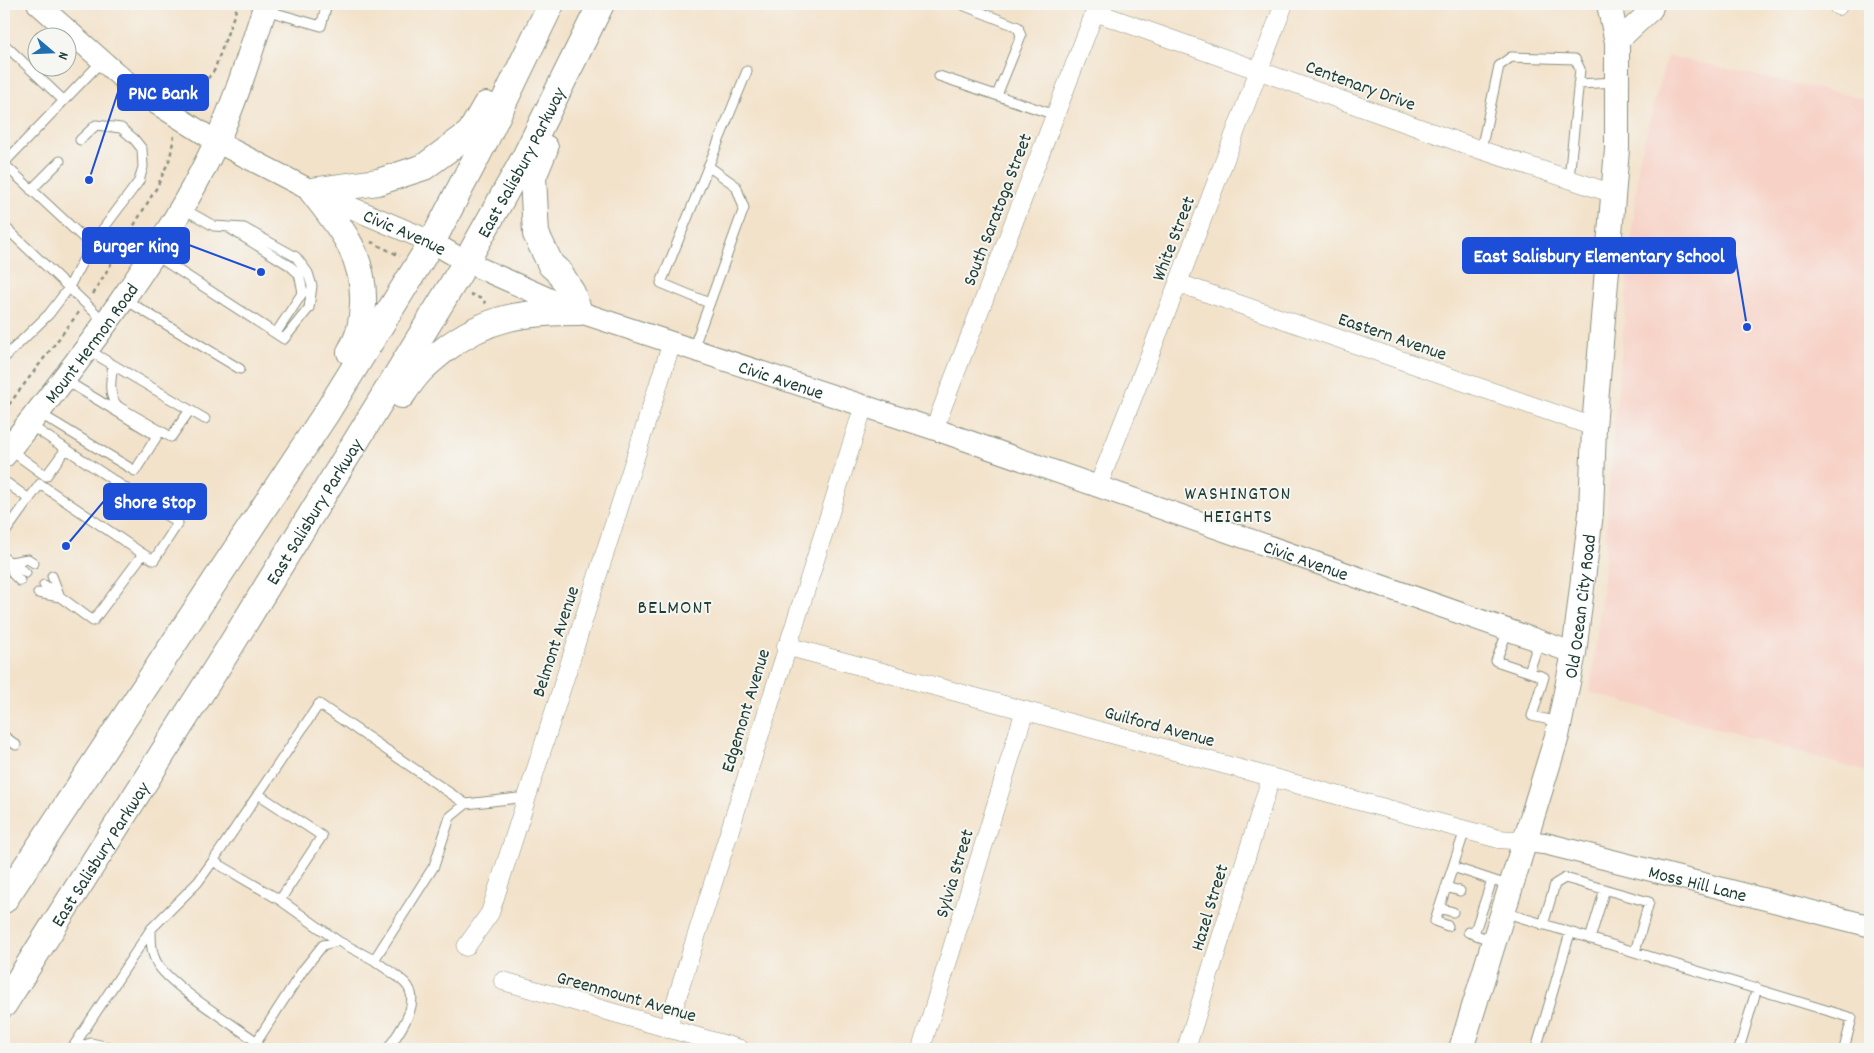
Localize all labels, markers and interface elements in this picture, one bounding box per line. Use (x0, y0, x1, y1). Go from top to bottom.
north arrow (28, 28, 78, 78)
text: N (52, 49, 73, 62)
street label: Centenary Drive (1301, 55, 1419, 120)
callout: PNC Bank (118, 75, 208, 110)
text: PNC Bank (128, 81, 198, 109)
street label: East Salisbury Parkway (472, 83, 575, 244)
street label: South Saratoga Street (958, 130, 1041, 291)
street label: White Street (1147, 193, 1204, 286)
street label: Civic Avenue (358, 204, 450, 264)
callout: Burger King (83, 228, 189, 263)
text: Burger King (93, 234, 179, 262)
callout: East Salisbury Elementary School (1463, 238, 1735, 273)
text: East Salisbury Elementary School (1473, 244, 1725, 272)
street label: Mount Hermon Road (40, 279, 147, 410)
street label: Eastern Avenue (1334, 307, 1450, 369)
street label: Civic Avenue (734, 355, 826, 409)
street label: East Salisbury Parkway (261, 434, 372, 591)
district label: WASHINGTON HEIGHTS (1185, 481, 1292, 532)
callout: Shore Stop (104, 484, 206, 519)
text: Shore Stop (114, 490, 196, 518)
street label: Old Ocean City Road (1559, 533, 1605, 682)
street label: Civic Avenue (1259, 535, 1351, 590)
street label: Belmont Avenue (527, 583, 588, 701)
district label: BELMONT (638, 595, 712, 623)
street label: Edgemont Avenue (716, 646, 779, 776)
street label: Guilford Avenue (1101, 701, 1217, 756)
street label: East Salisbury Parkway (46, 777, 158, 933)
street label: Sylvia Street (930, 826, 983, 922)
street label: Moss Hill Lane (1645, 860, 1749, 911)
street label: Hazel Street (1185, 861, 1237, 955)
street label: Greenmount Avenue (553, 966, 699, 1031)

